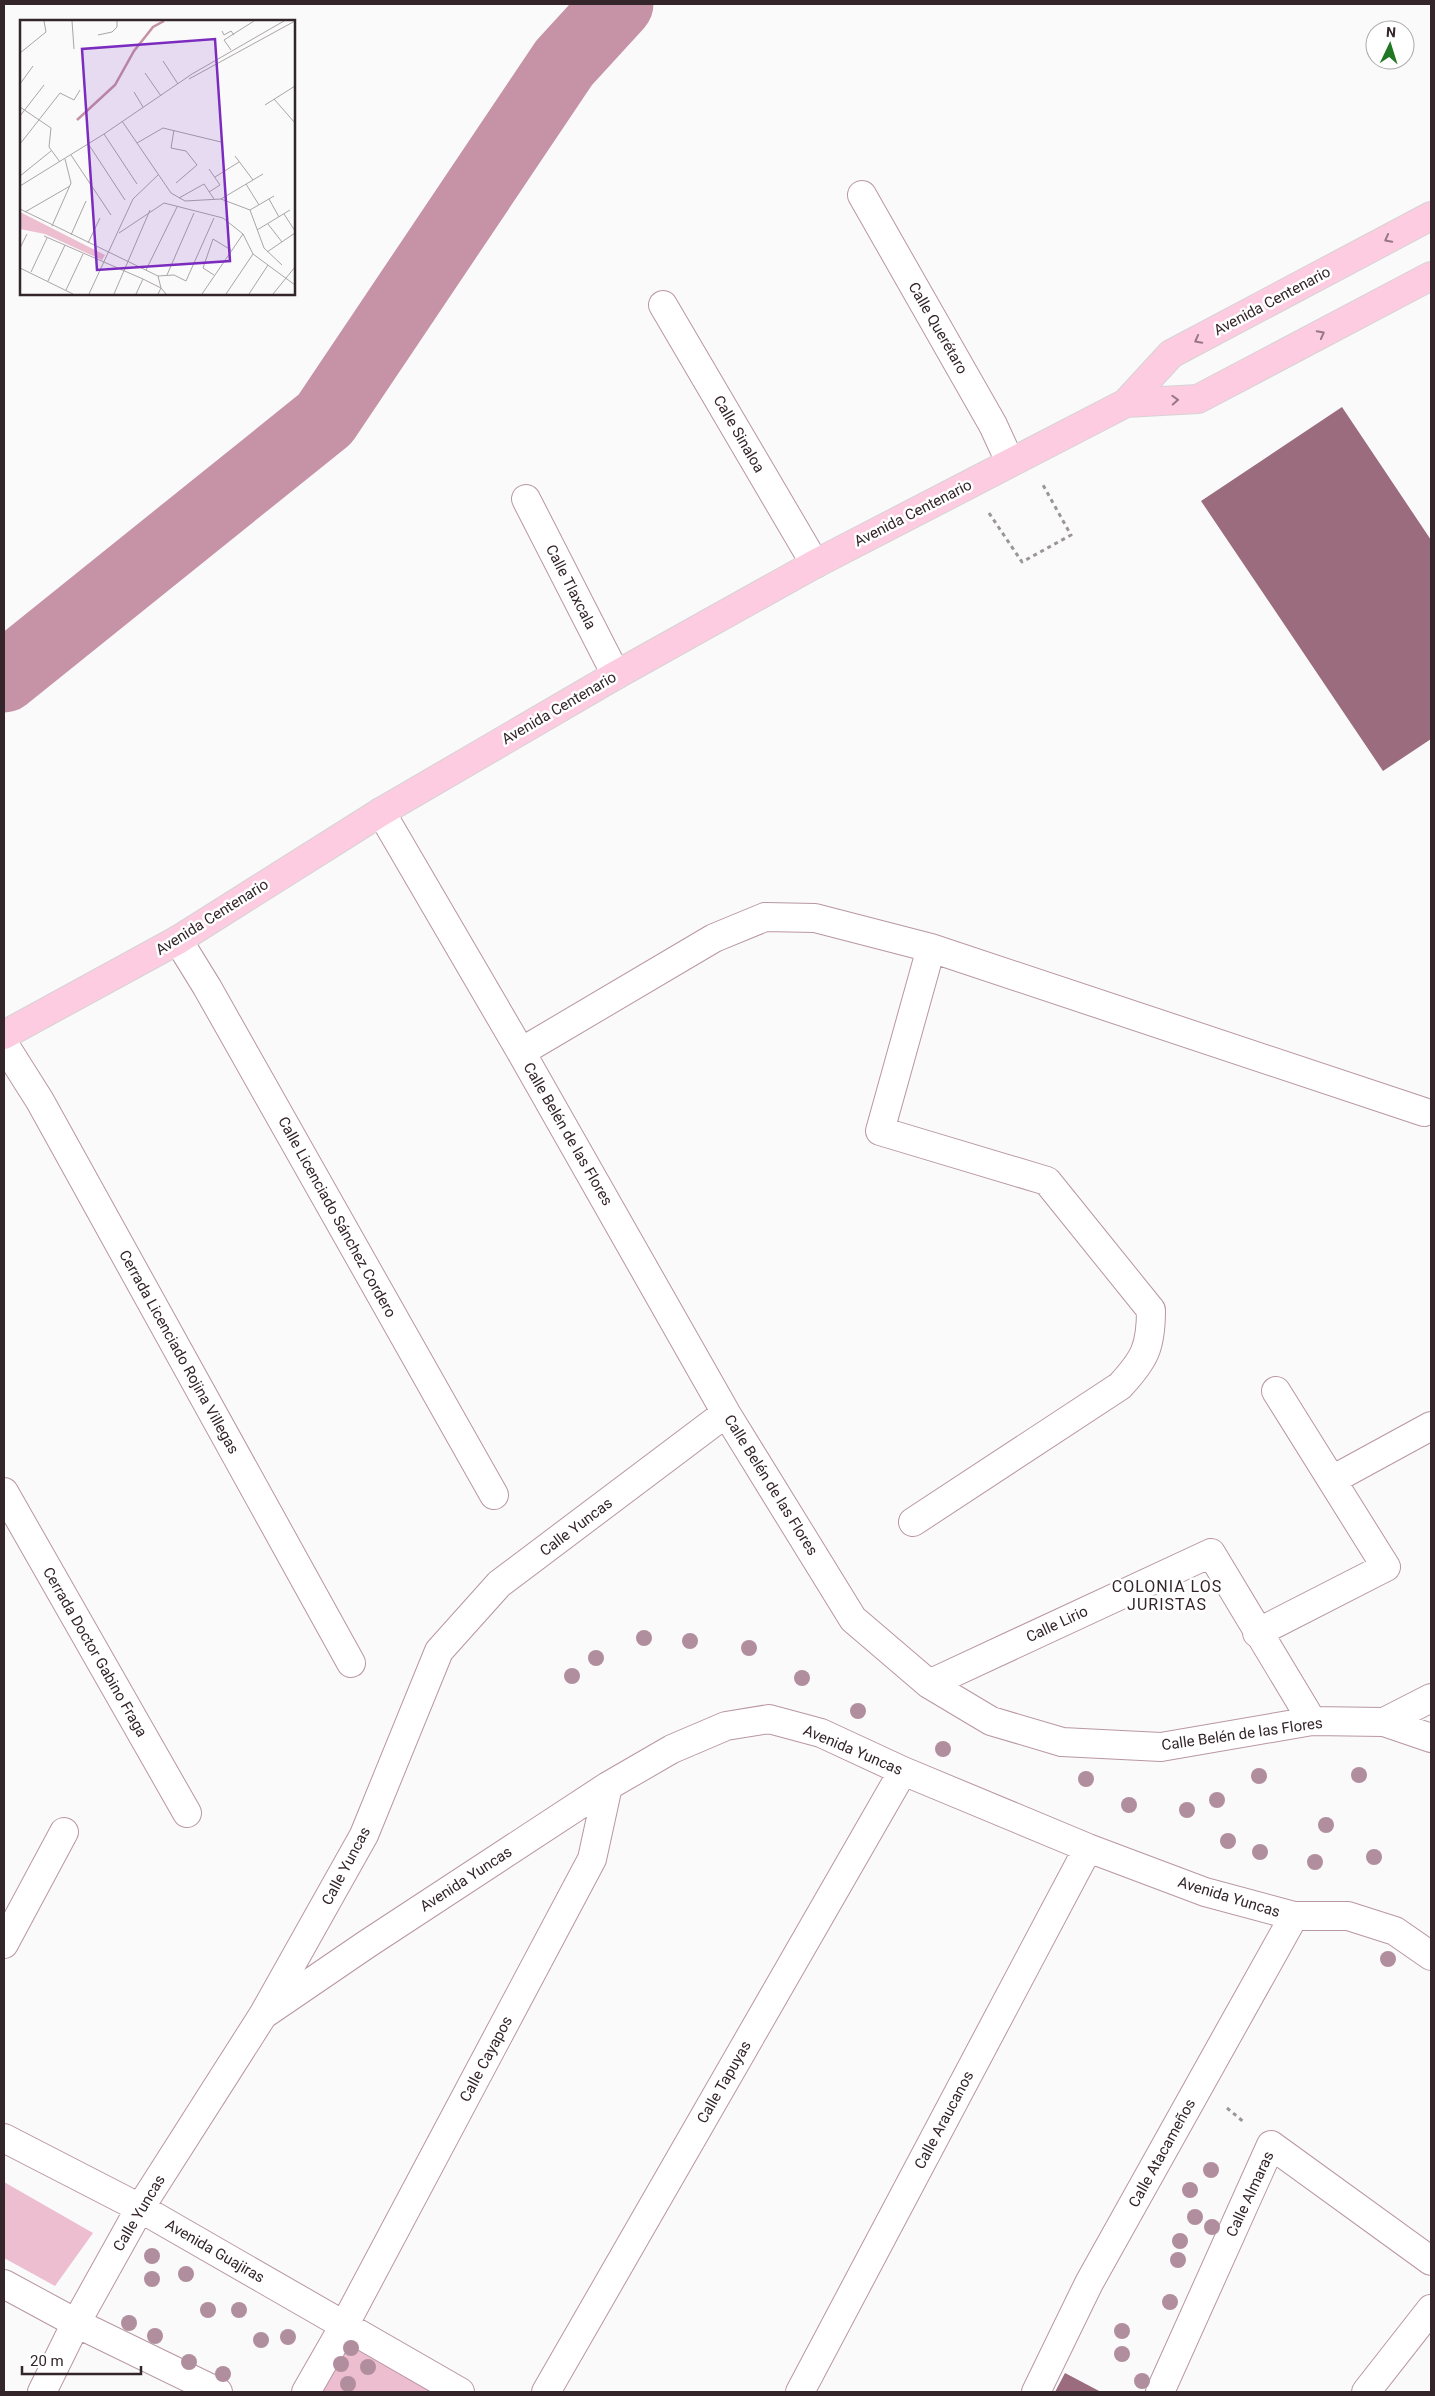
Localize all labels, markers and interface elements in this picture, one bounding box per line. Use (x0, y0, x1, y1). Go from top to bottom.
inset map (20, 20, 295, 295)
north arrow (1365, 20, 1415, 70)
text: N (1385, 24, 1396, 40)
one-way arrow (1384, 233, 1393, 243)
street label: Avenida Centenario (1211, 263, 1333, 339)
street label: Calle Querétaro (904, 279, 972, 377)
one-way arrow (1316, 330, 1325, 340)
one-way arrow (1194, 334, 1203, 344)
street label: Calle Sinaloa (710, 392, 768, 476)
one-way arrow (1171, 395, 1179, 406)
street label: Avenida Centenario (851, 476, 975, 550)
street label: Calle Tlaxcala (542, 542, 600, 632)
street label: Avenida Centenario (498, 668, 620, 748)
street label: Avenida Centenario (152, 875, 272, 959)
street label: Calle Belén de las Flores (520, 1059, 616, 1209)
street label: Calle Licenciado Sánchez Cordero (274, 1113, 400, 1321)
street label: Cerrada Licenciado Rojina Villegas (115, 1247, 243, 1457)
street label: Calle Belén de las Flores (720, 1411, 822, 1559)
street label: Calle Yuncas (536, 1494, 616, 1560)
street label: Cerrada Doctor Gabino Fraga (39, 1564, 151, 1740)
district label: COLONIA LOS JURISTAS (1112, 1577, 1222, 1614)
street label: Calle Lirio (1023, 1602, 1091, 1646)
street label: Calle Belén de las Flores (1160, 1714, 1324, 1754)
street label: Avenida Yuncas (801, 1721, 905, 1779)
street label: Calle Yuncas (318, 1824, 374, 1908)
street label: Avenida Yuncas (417, 1843, 515, 1915)
street label: Avenida Yuncas (1176, 1873, 1282, 1921)
street label: Calle Cayapos (456, 2013, 516, 2105)
street label: Calle Tapuyas (693, 2037, 755, 2127)
street label: Calle Araucanos (911, 2068, 977, 2172)
street label: Calle Atacameños (1125, 2096, 1199, 2210)
street label: Calle Almaras (1222, 2148, 1278, 2240)
street label: Calle Yuncas (109, 2172, 169, 2254)
street label: Avenida Guajiras (162, 2215, 268, 2287)
scale bar (22, 2344, 141, 2376)
text: 20 m (30, 2352, 64, 2370)

